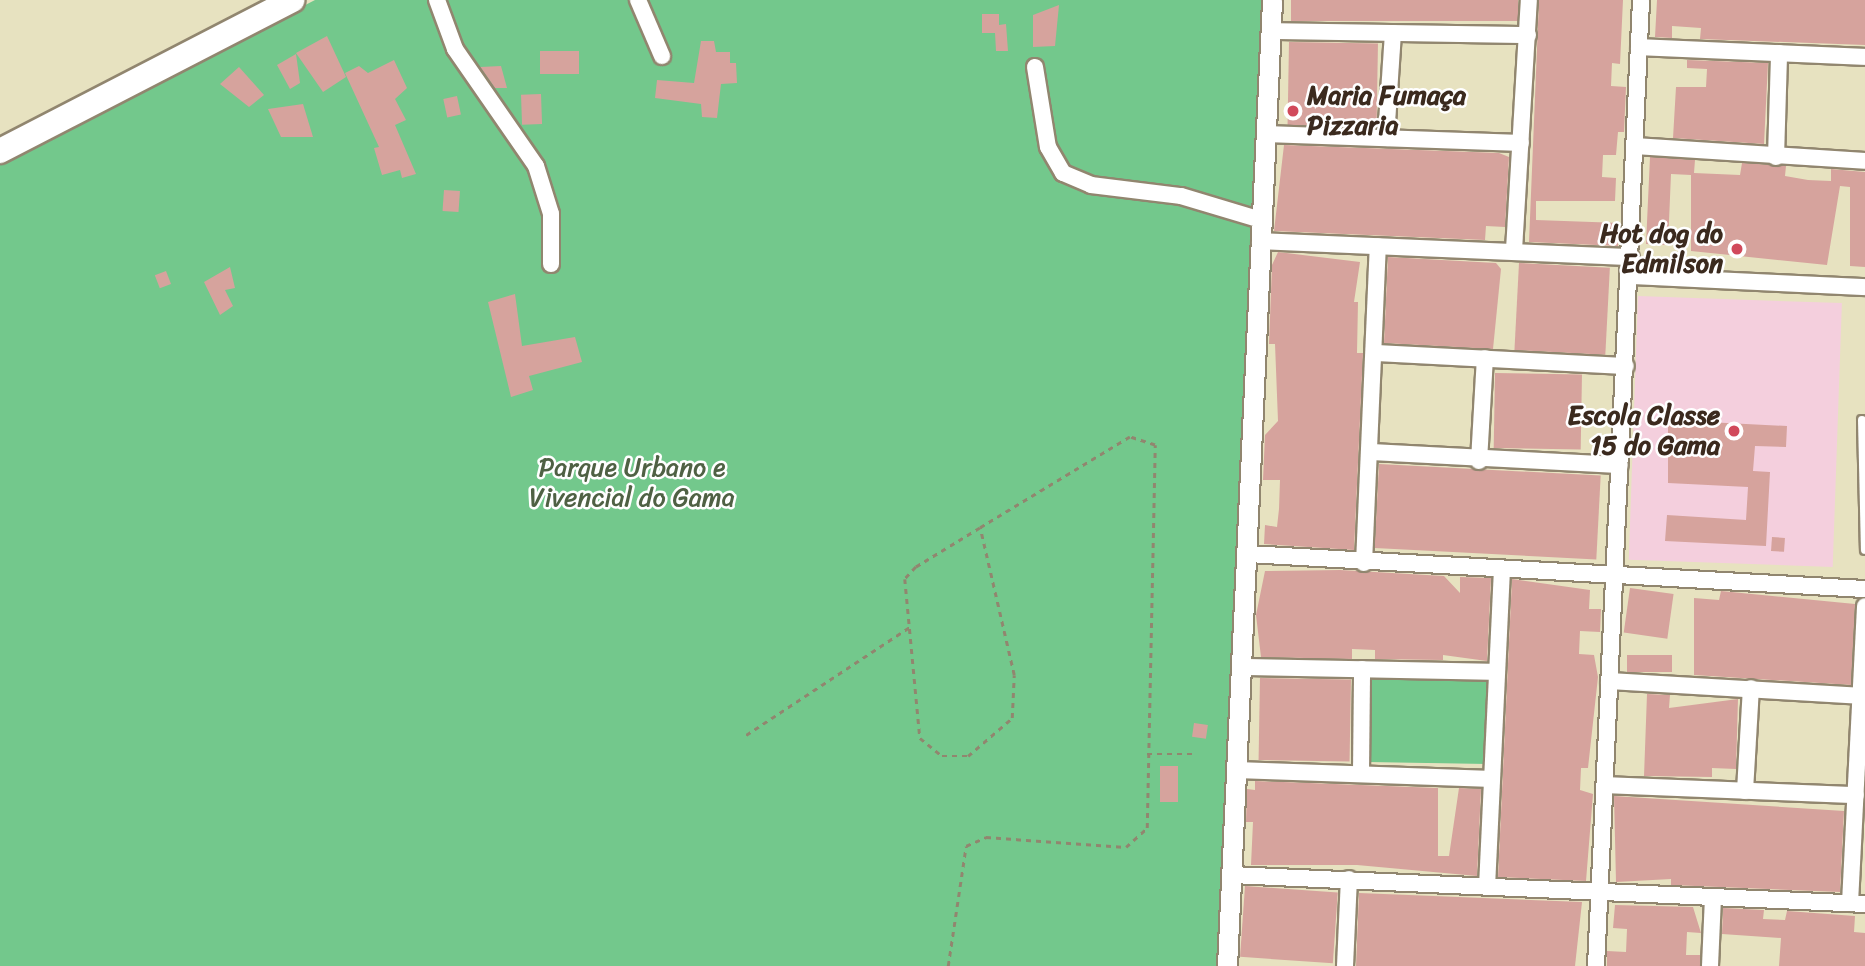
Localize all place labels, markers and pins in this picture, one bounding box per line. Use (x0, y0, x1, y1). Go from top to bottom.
place label: Maria Fumaça Pizzaria (1307, 80, 1466, 142)
marker: Maria Fumaça Pizzaria (1285, 103, 1301, 119)
place label: Hot dog do Edmilson (1600, 218, 1723, 280)
marker: Hot dog do Edmilson (1729, 241, 1745, 257)
place label: Escola Classe 15 do Gama (1568, 400, 1720, 462)
marker: Escola Classe 15 do Gama (1726, 423, 1742, 439)

